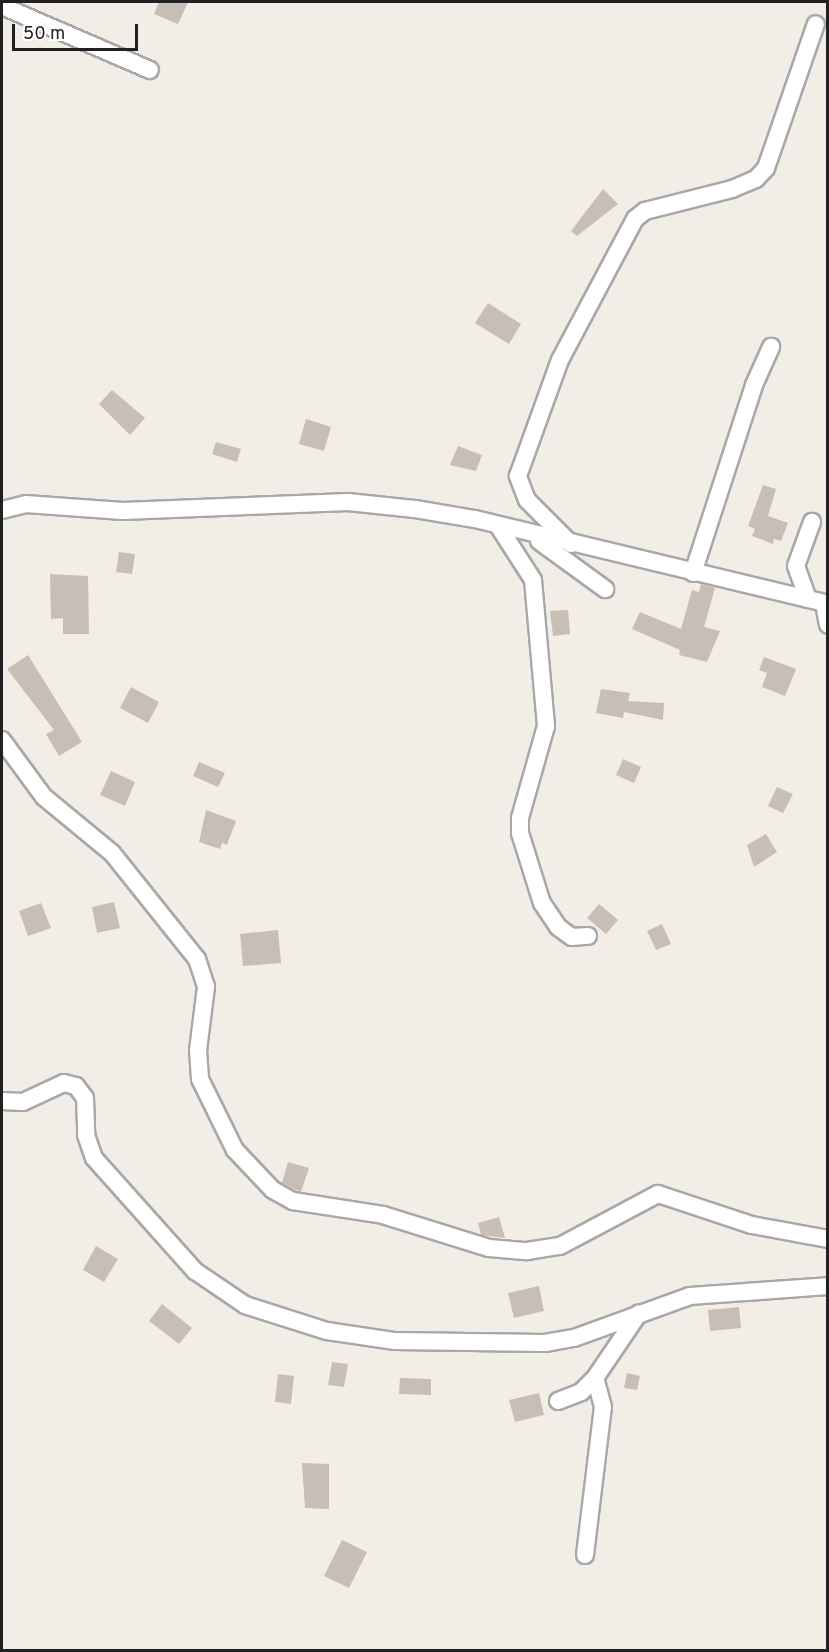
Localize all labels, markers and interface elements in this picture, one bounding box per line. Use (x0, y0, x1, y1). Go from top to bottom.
scale bar (15, 12, 141, 50)
text: 50 m (23, 23, 65, 46)

